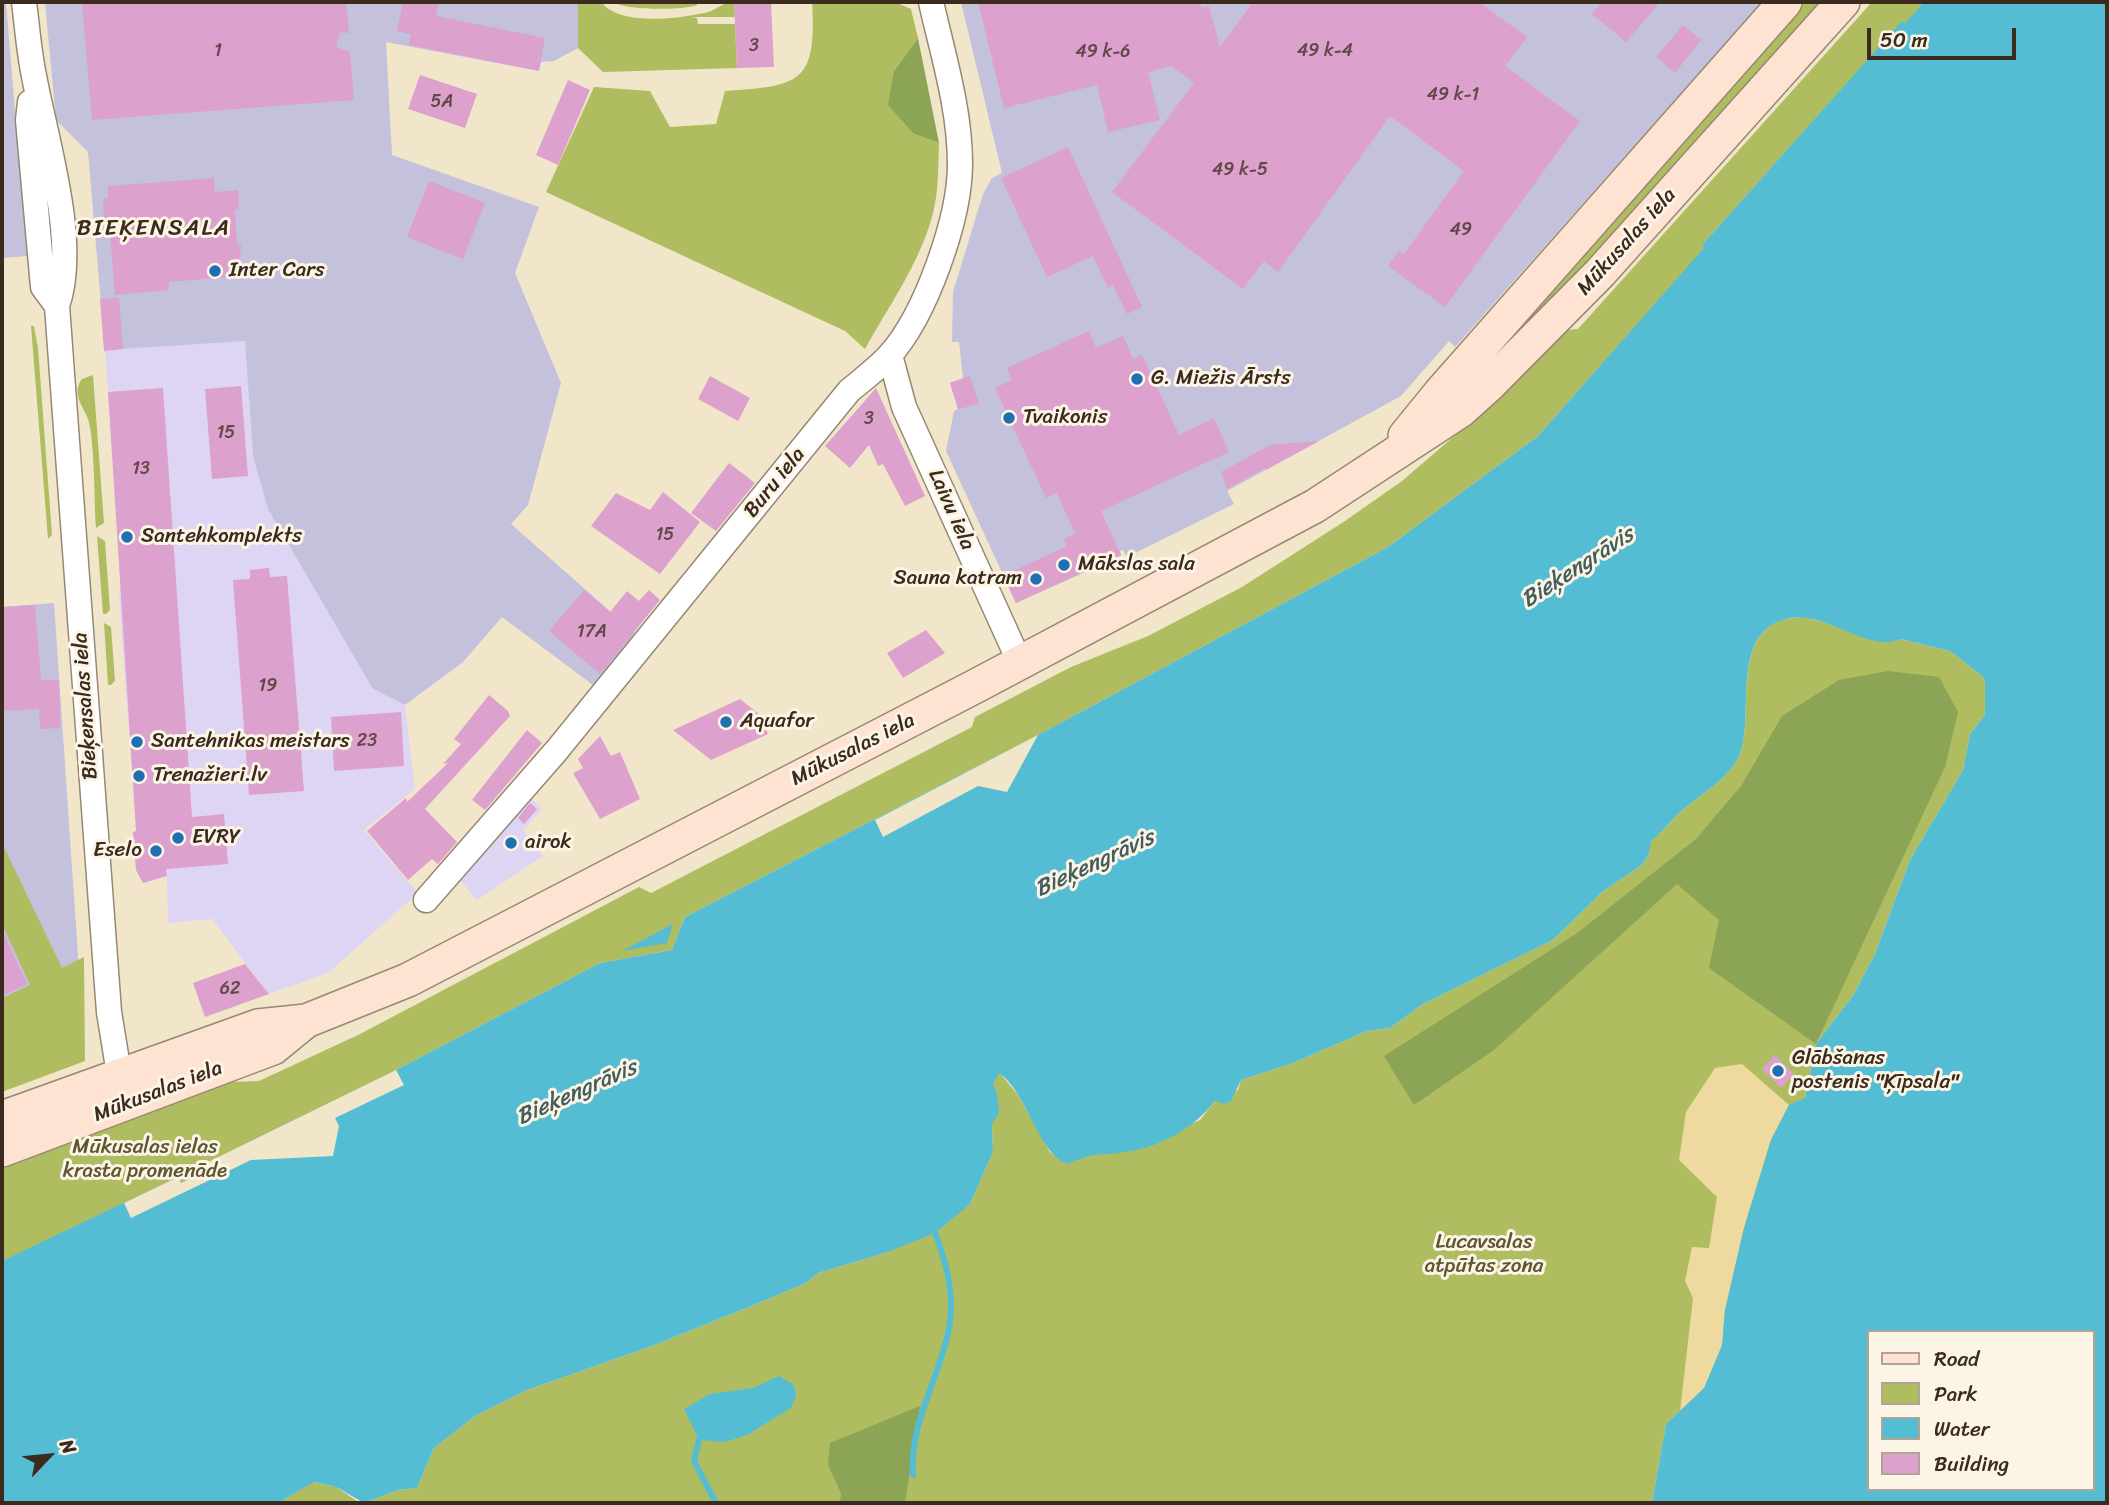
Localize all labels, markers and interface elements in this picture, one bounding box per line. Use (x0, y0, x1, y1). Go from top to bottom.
scale bar (1871, 14, 2020, 58)
text: 50 m (1880, 21, 1928, 59)
house number: 3 (749, 35, 759, 57)
house number: 1 (214, 40, 222, 62)
house number: 49 k-4 (1297, 40, 1353, 62)
house number: 49 k-6 (1075, 41, 1131, 63)
house number: 49 k-1 (1427, 84, 1479, 106)
house number: 5A (431, 91, 453, 113)
house number: 49 k-5 (1212, 159, 1268, 181)
street label: Mūkusalas iela (1572, 183, 1682, 301)
district label: BIEĶENSALA (79, 215, 229, 243)
house number: 49 (1450, 219, 1472, 241)
place label: Inter Cars (229, 258, 325, 284)
marker: Inter Cars (207, 263, 223, 279)
place label: G. Miežis Ārsts (1151, 366, 1291, 392)
marker: G. Miežis Ārsts (1129, 371, 1145, 387)
place label: Tvaikonis (1023, 405, 1107, 431)
house number: 3 (864, 408, 874, 430)
marker: Tvaikonis (1001, 410, 1017, 426)
house number: 15 (217, 422, 235, 444)
street label: Buru iela (739, 443, 811, 523)
house number: 13 (132, 458, 150, 480)
street label: Laivu iela (922, 466, 980, 554)
water label: Bieķengrāvis (1517, 521, 1639, 615)
place label: Santehkomplekts (141, 524, 302, 550)
house number: 15 (656, 524, 674, 546)
marker: Santehkomplekts (119, 529, 135, 545)
place label: Mākslas sala (1078, 552, 1195, 578)
marker: Mākslas sala (1056, 557, 1072, 573)
place label: Sauna katram (894, 566, 1022, 592)
marker: Sauna katram (1028, 571, 1044, 587)
house number: 17A (577, 621, 607, 643)
street label: Bieķensalas iela (68, 632, 104, 780)
house number: 19 (259, 675, 277, 697)
street label: Mūkusalas iela (787, 708, 919, 792)
place label: Aquafor (740, 709, 814, 735)
marker: Aquafor (718, 714, 734, 730)
place label: Santehnikas meistars (151, 729, 350, 755)
house number: 23 (357, 730, 377, 752)
marker: Santehnikas meistars (129, 734, 145, 750)
place label: Trenažieri.lv (153, 763, 267, 789)
marker: Trenažieri.lv (131, 768, 147, 784)
water label: Bieķengrāvis (1031, 824, 1159, 904)
place label: EVRY (192, 825, 241, 851)
marker: EVRY (170, 830, 186, 846)
place label: airok (525, 830, 571, 856)
marker: airok (503, 835, 519, 851)
place label: Eselo (93, 838, 142, 864)
marker: Eselo (148, 843, 164, 859)
house number: 62 (220, 978, 240, 1000)
place label: Glābšanas postenis "Ķīpsala" (1792, 1046, 1959, 1096)
water label: Bieķengrāvis (513, 1054, 641, 1132)
street label: Mūkusalas iela (90, 1056, 226, 1128)
marker: Glābšanas postenis "Ķīpsala" (1770, 1063, 1786, 1079)
park label: Mūkusalas ielas krasta promenāde (63, 1135, 227, 1185)
park label: Lucavsalas atpūtas zona (1425, 1230, 1543, 1280)
legend (1868, 1330, 2095, 1491)
text: Road (1934, 1340, 1979, 1378)
text: Park (1934, 1375, 1977, 1413)
text: Water (1934, 1410, 1989, 1448)
north arrow (14, 1421, 84, 1491)
text: N (51, 1433, 86, 1460)
text: Building (1934, 1445, 2009, 1483)

